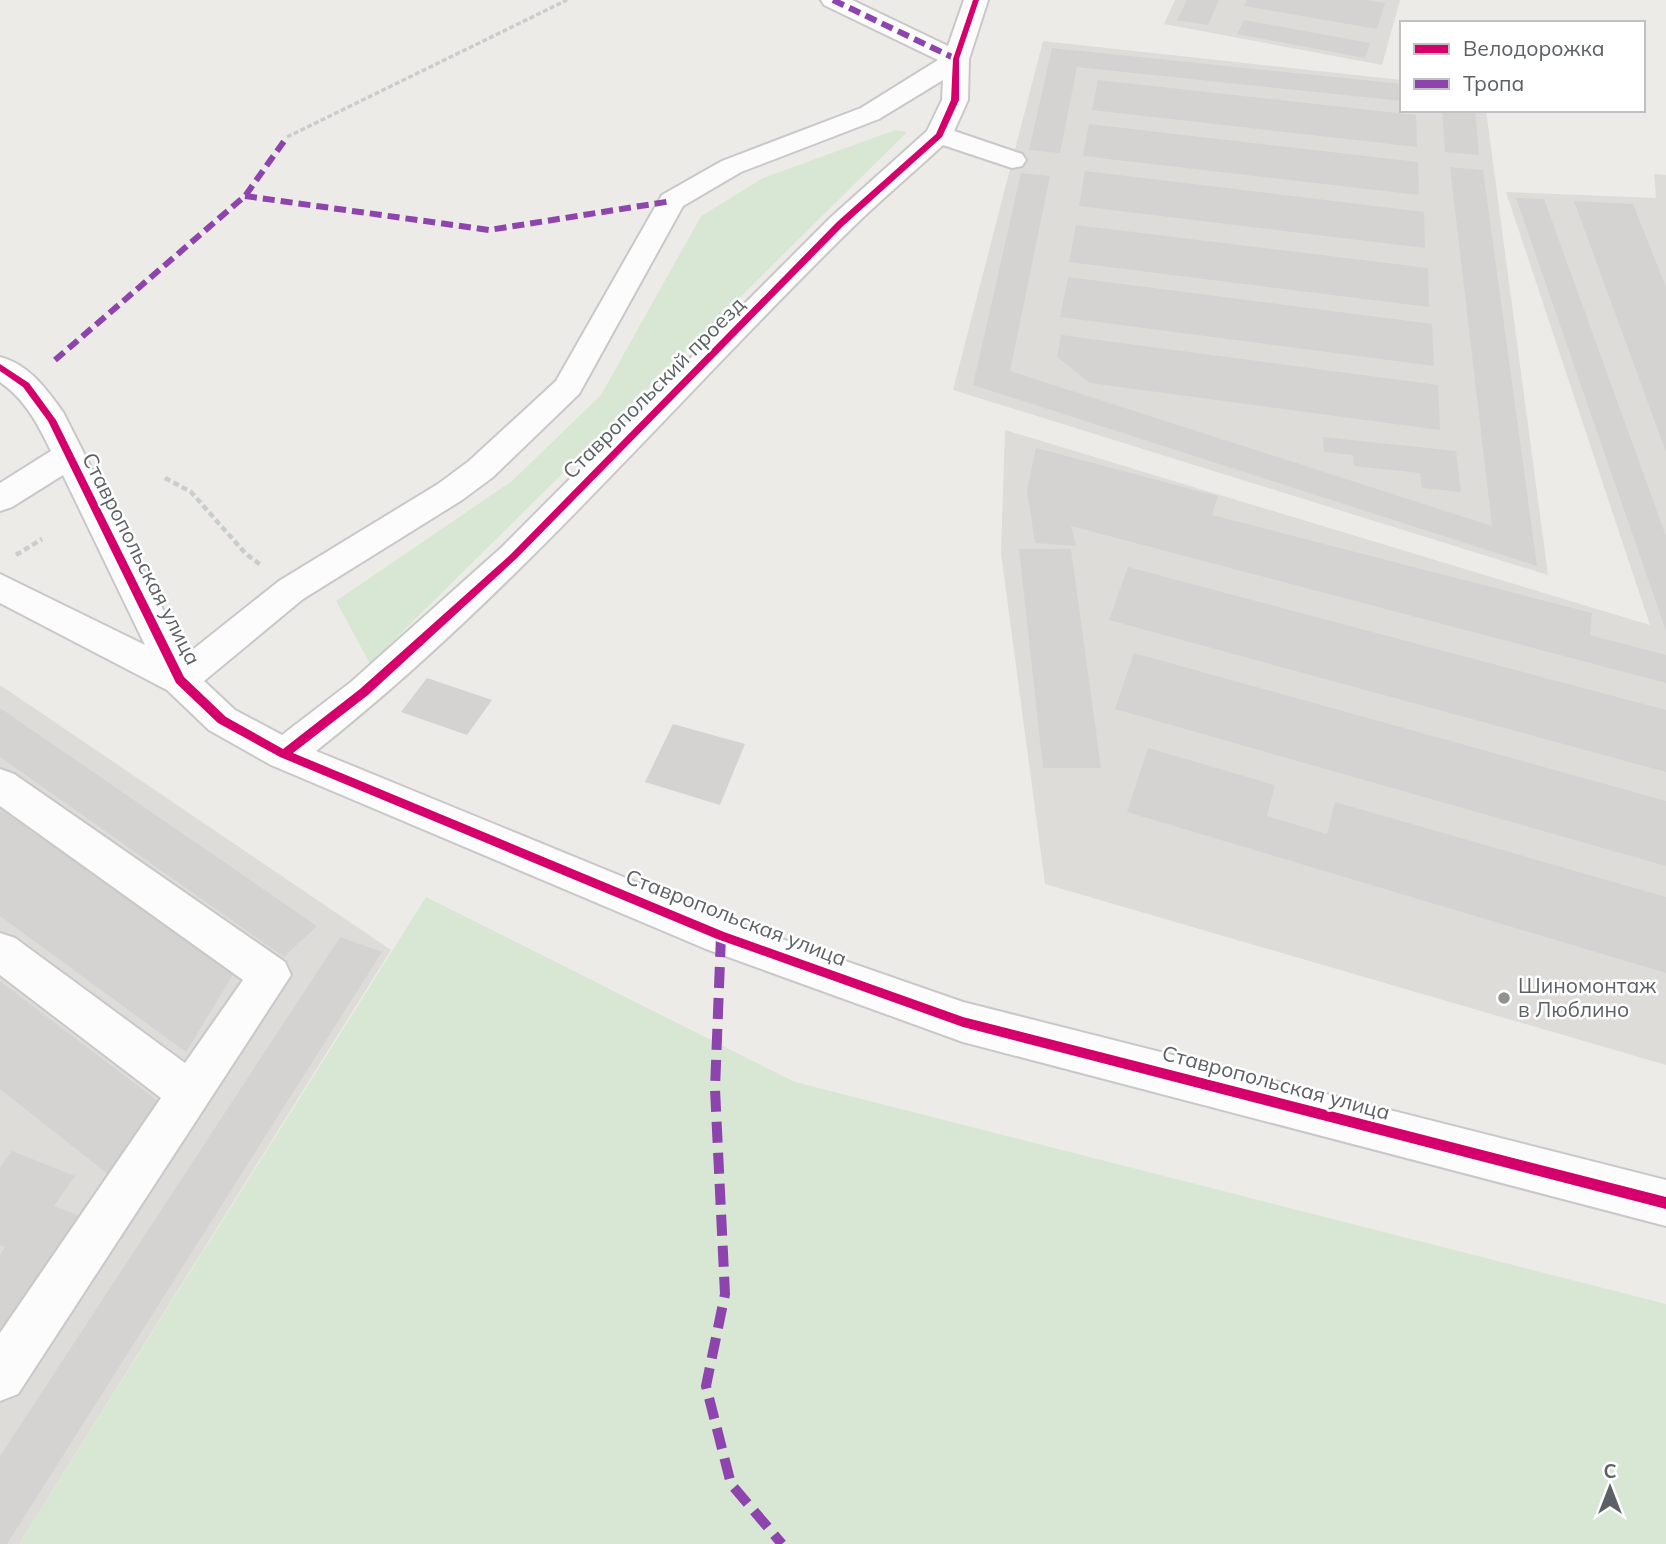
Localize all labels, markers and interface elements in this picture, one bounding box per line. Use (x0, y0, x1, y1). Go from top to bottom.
legend (1400, 21, 1645, 112)
text: Велодорожка (1463, 35, 1605, 61)
text: Тропа (1463, 70, 1524, 96)
street label: Ставропольский проезд (557, 291, 750, 484)
street label: Ставропольская улица (77, 448, 207, 669)
street label: Ставропольская улица (622, 863, 851, 971)
place label: Шиномонтаж в Люблино (1518, 972, 1656, 1022)
marker: Шиномонтаж в Люблино (1496, 990, 1512, 1006)
street label: Ставропольская улица (1160, 1039, 1393, 1125)
north arrow (1575, 1453, 1645, 1523)
text: С (1603, 1459, 1617, 1483)

